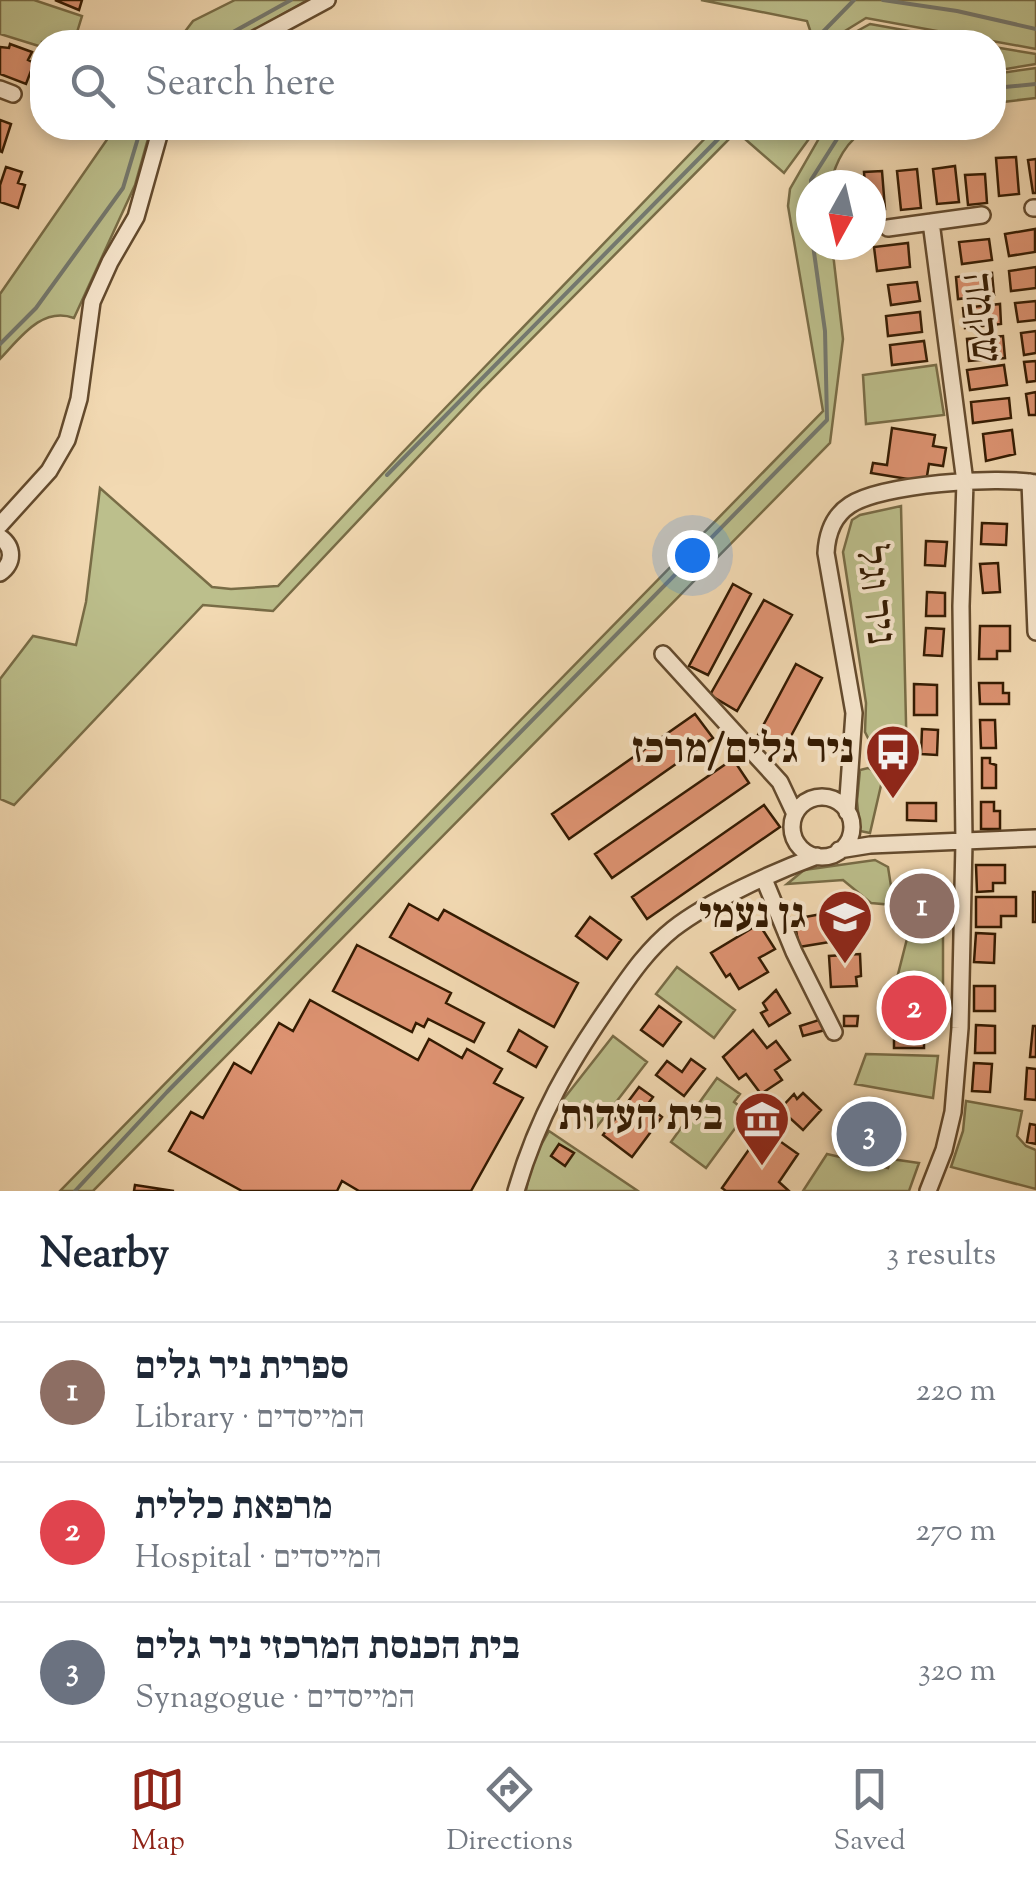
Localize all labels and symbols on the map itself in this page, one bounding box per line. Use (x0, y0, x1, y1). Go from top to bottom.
north arrow (796, 170, 886, 260)
street label: שקמה (944, 269, 1014, 367)
your location (667, 530, 718, 581)
street label: ניר וגל (837, 542, 909, 648)
place label: ניר גלים/מרכז (632, 722, 854, 782)
bus stop icon: ניר גלים/מרכז (863, 722, 923, 801)
pin: 1 (890, 868, 954, 944)
place label: גן נעמי (699, 887, 806, 947)
school or university icon: גן נעמי (815, 887, 875, 966)
pin: 2 (882, 970, 946, 1046)
place label: בית העדות (559, 1089, 723, 1149)
museum icon: בית העדות (732, 1089, 792, 1168)
pin: 3 (836, 1096, 902, 1172)

